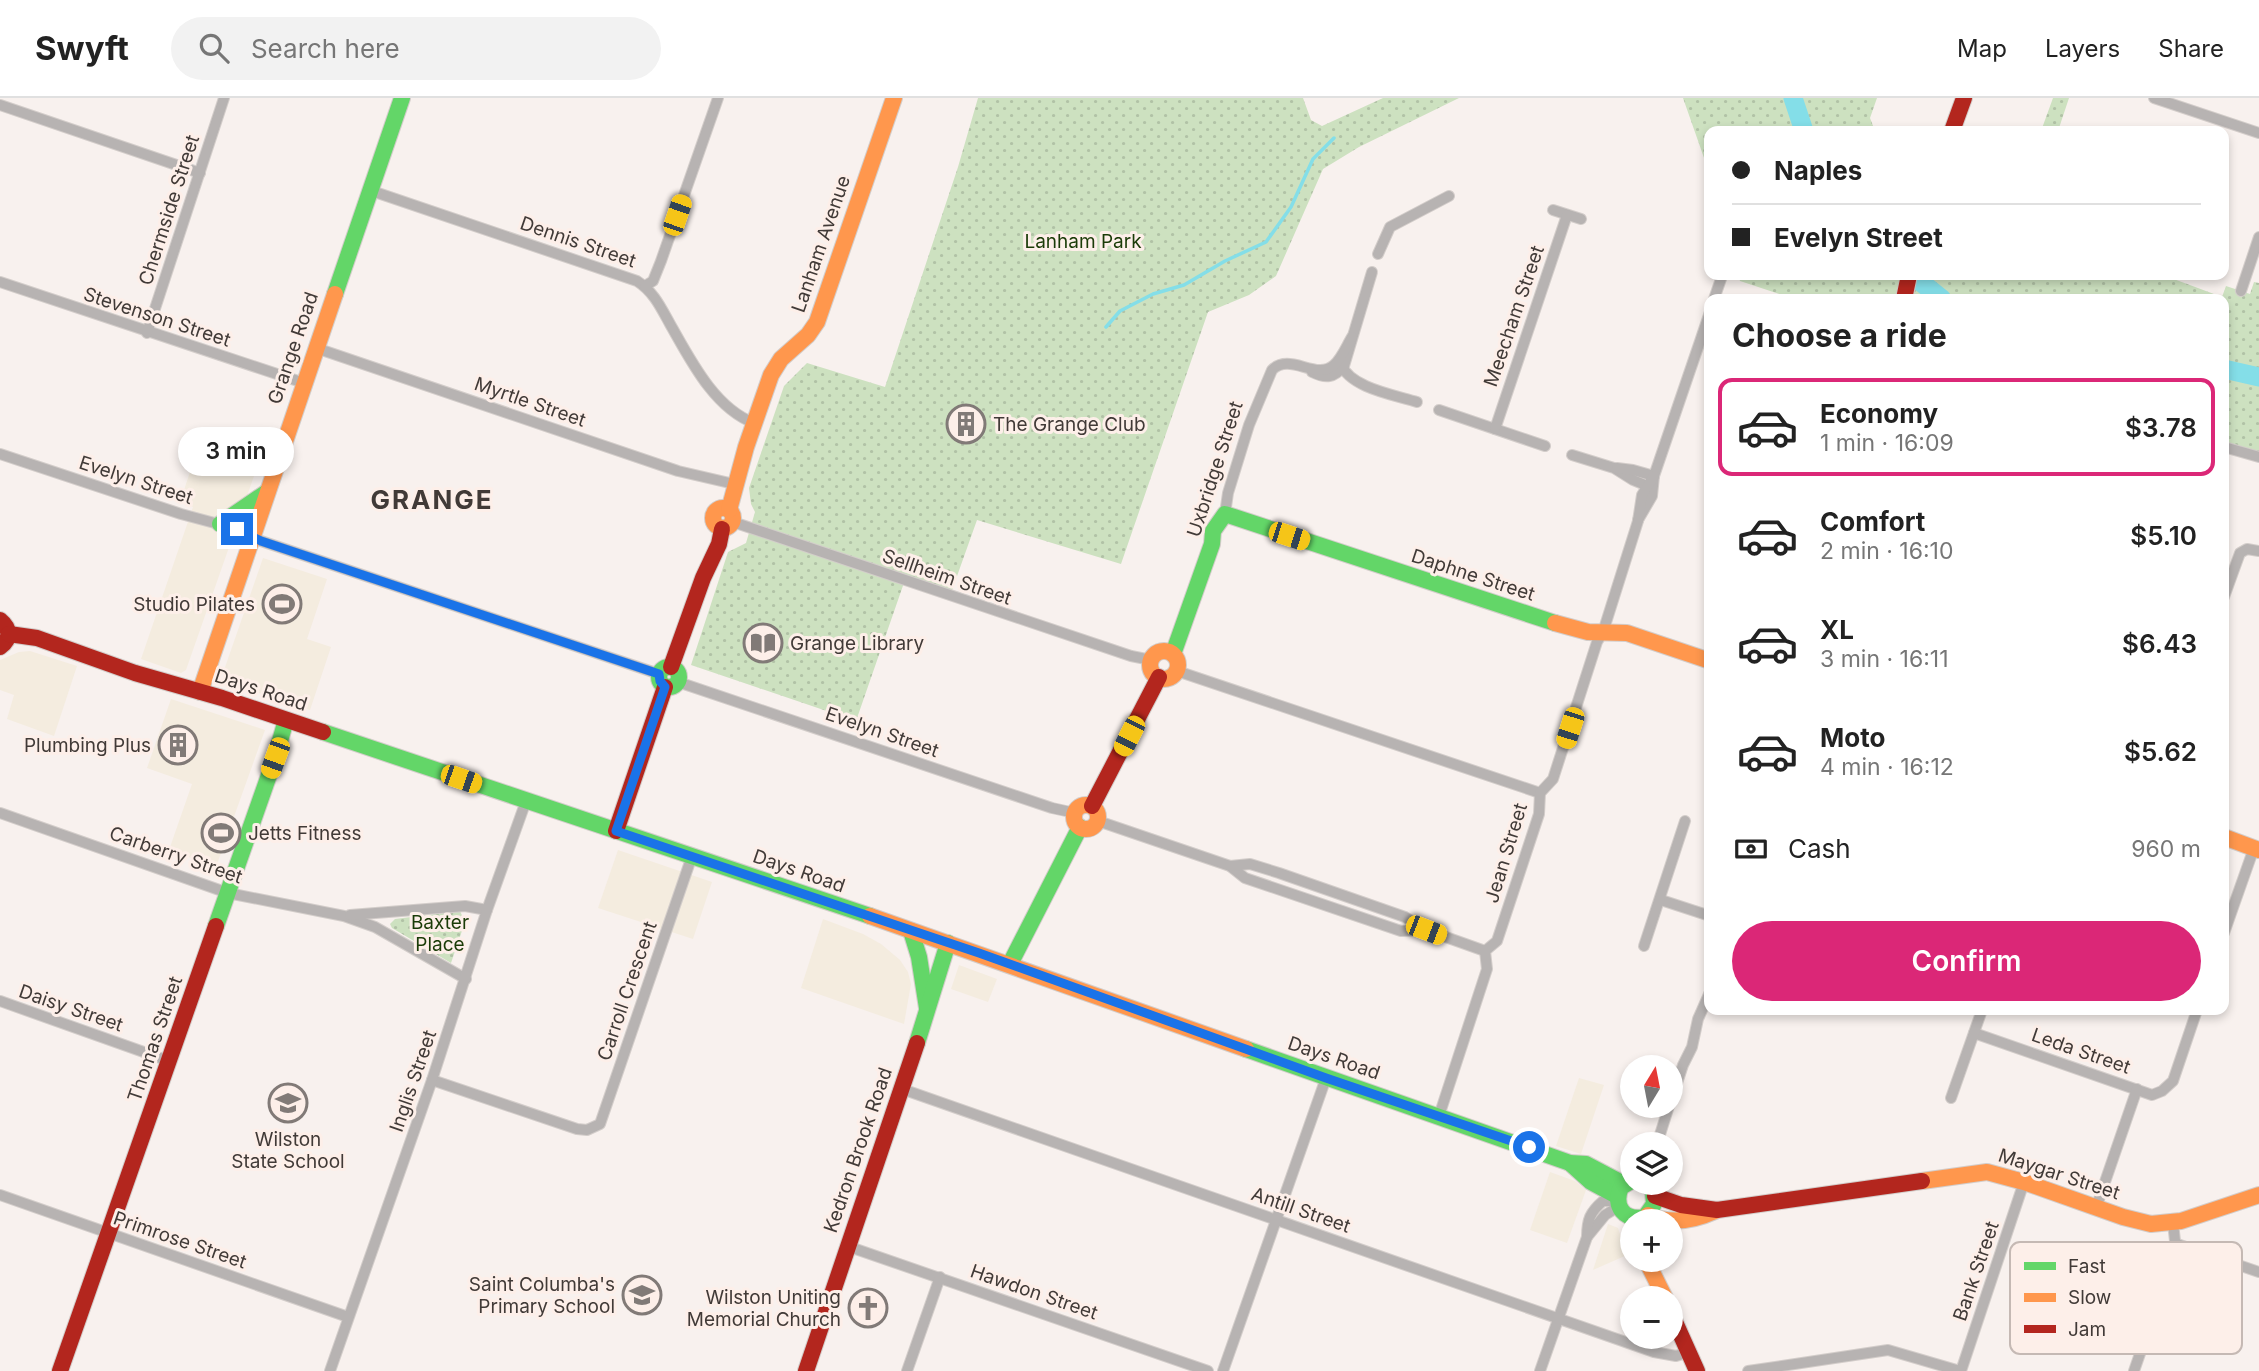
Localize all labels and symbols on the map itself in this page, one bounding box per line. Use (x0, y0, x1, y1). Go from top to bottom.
street label: Chermside Street (134, 132, 204, 288)
street label: Lanham Avenue (787, 173, 855, 315)
car (661, 192, 694, 238)
street label: Dennis Street (517, 211, 639, 273)
park label: Lanham Park (1024, 230, 1142, 253)
street label: Meecham Street (1479, 242, 1549, 390)
street label: Stevenson Street (81, 282, 233, 352)
street label: Grange Road (263, 289, 323, 407)
street label: Myrtle Street (471, 372, 589, 432)
street label: Uxbridge Street (1182, 398, 1248, 540)
building icon: The Grange Club (945, 403, 987, 445)
place label: The Grange Club (993, 413, 1146, 436)
callout: 3 min (179, 428, 295, 476)
street label: Evelyn Street (76, 451, 196, 509)
district label: GRANGE (370, 484, 494, 515)
route end (221, 513, 253, 545)
car (1266, 520, 1313, 552)
street label: Sellheim Street (879, 544, 1015, 610)
street label: Daphne Street (1408, 544, 1538, 606)
sports icon: Studio Pilates (261, 583, 303, 625)
place label: Studio Pilates (133, 593, 255, 616)
library icon: Grange Library (742, 622, 784, 664)
place label: Grange Library (790, 632, 925, 655)
street label: Days Road (212, 664, 310, 716)
street label: Evelyn Street (822, 702, 942, 762)
car (1554, 705, 1587, 751)
car (1111, 713, 1148, 759)
building icon: Plumbing Plus (157, 724, 199, 766)
place label: Plumbing Plus (24, 734, 151, 757)
car (258, 735, 293, 781)
car (438, 762, 485, 796)
street label: Jean Street (1480, 800, 1532, 906)
sports icon: Jetts Fitness (200, 812, 242, 854)
street label: Carberry Street (106, 821, 246, 889)
place label: Jetts Fitness (248, 822, 361, 845)
street label: Days Road (750, 845, 848, 897)
park label: Baxter Place (411, 911, 469, 956)
car (1403, 913, 1450, 947)
street label: Carroll Crescent (592, 918, 662, 1064)
street label: Thomas Street (123, 973, 187, 1105)
street label: Daisy Street (16, 979, 126, 1037)
street label: Leda Street (2029, 1023, 2133, 1079)
street label: Inglis Street (385, 1027, 441, 1135)
street label: Days Road (1285, 1032, 1383, 1084)
north arrow (1620, 1055, 1684, 1118)
street label: Kedron Brook Road (819, 1064, 897, 1236)
school or university icon: Wilston State School (267, 1082, 309, 1124)
place label: Wilston State School (231, 1128, 345, 1173)
route start (1513, 1131, 1545, 1163)
street label: Maygar Street (1995, 1144, 2123, 1204)
street label: Antill Street (1248, 1182, 1354, 1238)
street label: Primrose Street (110, 1206, 250, 1274)
street label: Bank Street (1948, 1218, 2004, 1324)
legend (2010, 1242, 2242, 1354)
text: Fast (2068, 1255, 2106, 1278)
street label: Hawdon Street (967, 1259, 1101, 1325)
place label: Saint Columba's Primary School (469, 1273, 615, 1318)
school or university icon: Saint Columba's Primary School (621, 1274, 663, 1316)
place label: Wilston Uniting Memorial Church (687, 1286, 841, 1331)
text: Slow (2068, 1286, 2111, 1309)
church icon: Wilston Uniting Memorial Church (847, 1287, 889, 1329)
text: Jam (2068, 1318, 2106, 1341)

